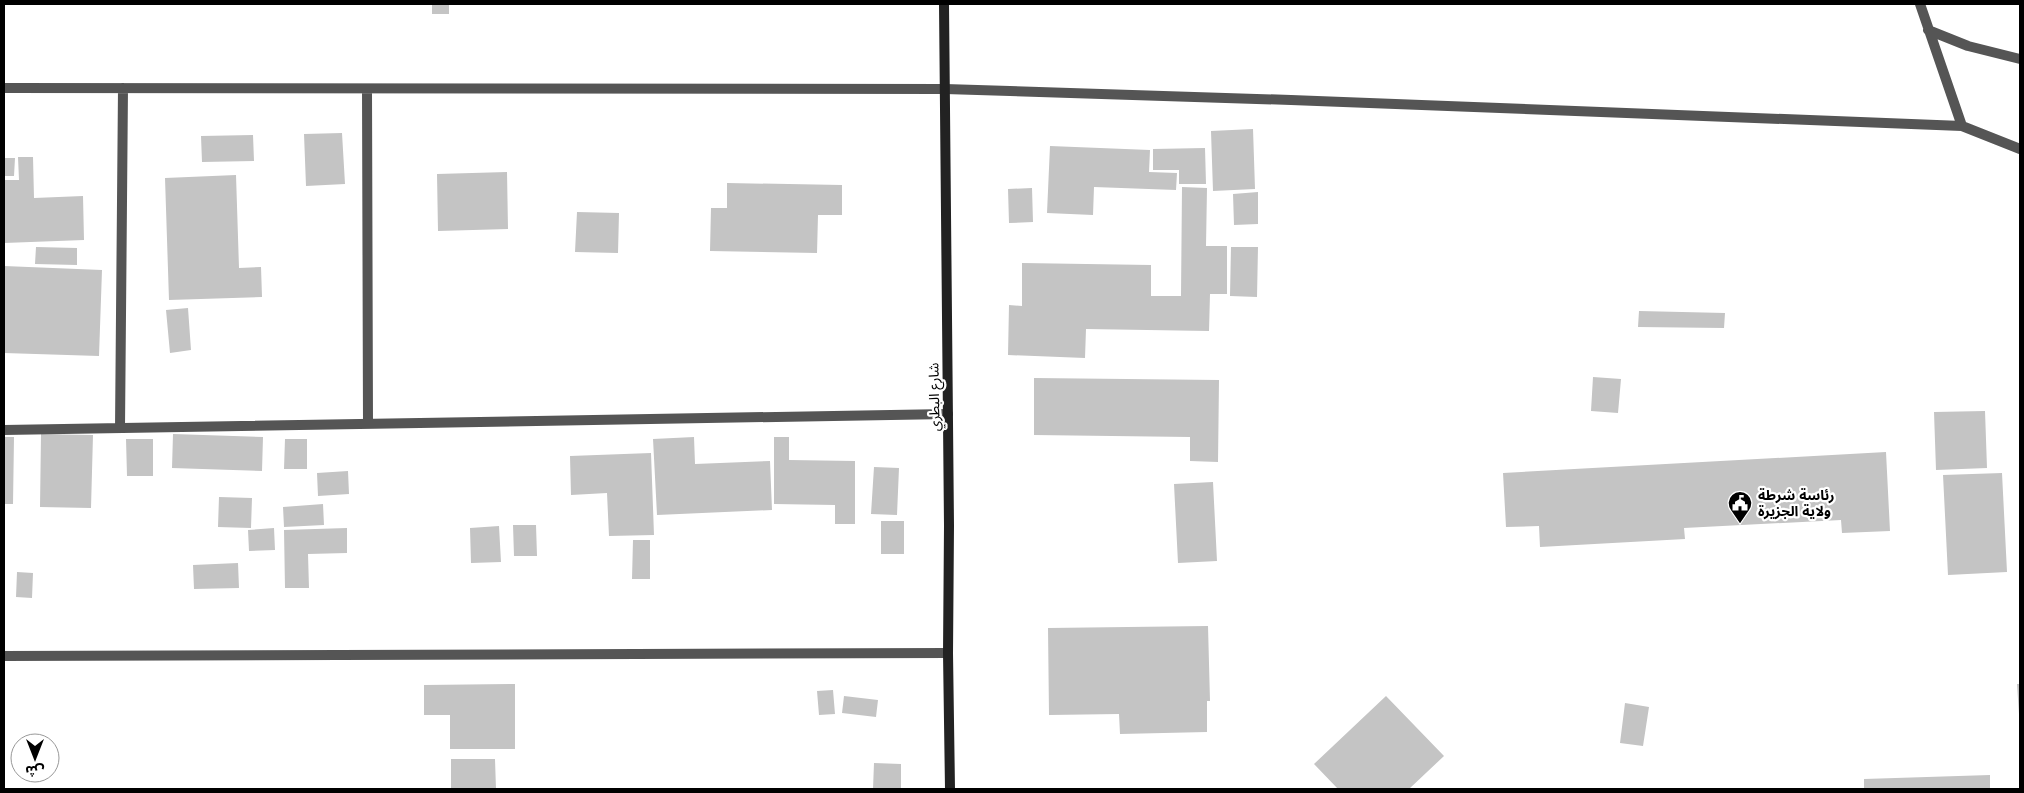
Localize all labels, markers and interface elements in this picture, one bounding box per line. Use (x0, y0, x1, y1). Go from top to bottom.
street label: شارع البطري (924, 362, 946, 432)
place label: رئاسة شرطة ولاية الجزيرة (1758, 486, 1835, 520)
public building icon: رئاسة شرطة ولاية الجزيرة (1727, 490, 1753, 524)
north arrow (10, 733, 60, 783)
text: ش (25, 762, 45, 780)

